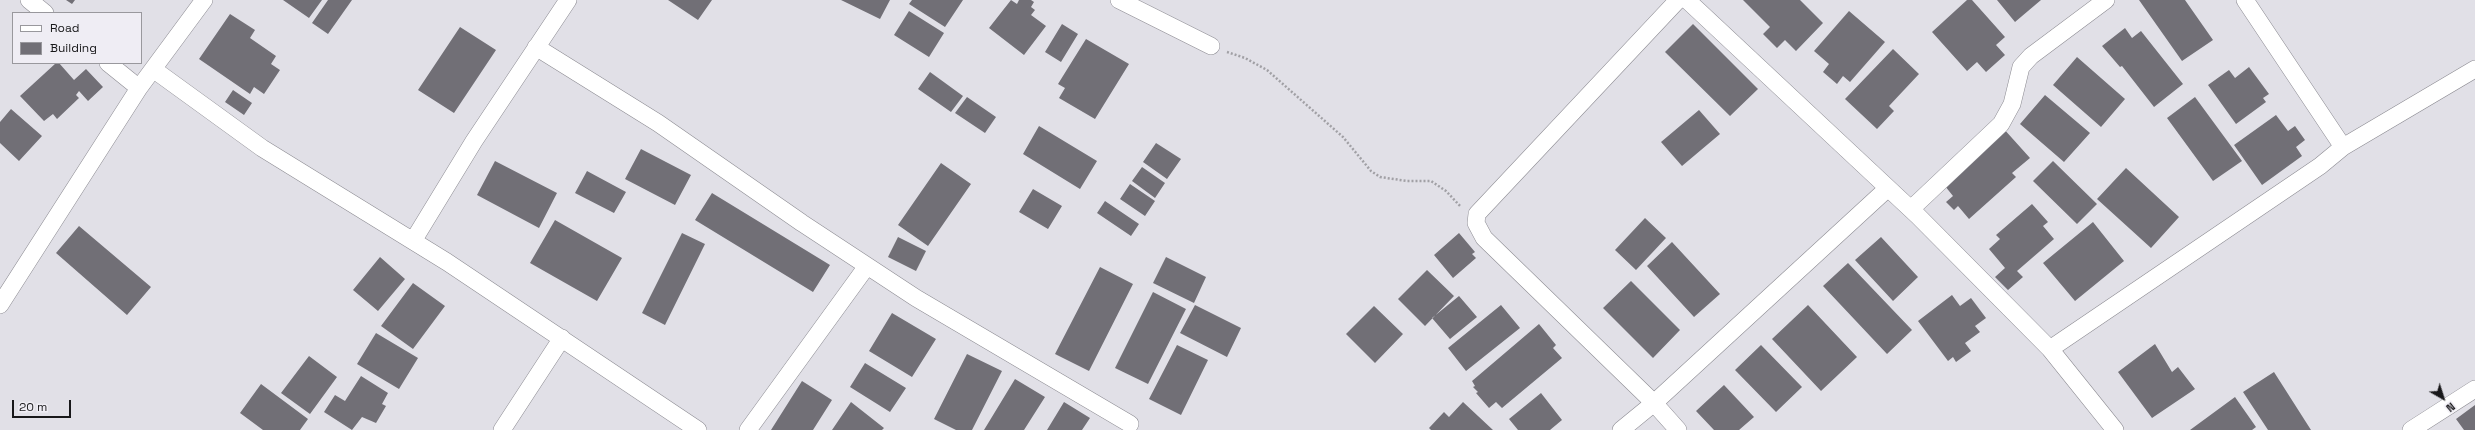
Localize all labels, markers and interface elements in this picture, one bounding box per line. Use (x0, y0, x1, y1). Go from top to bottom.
legend (12, 12, 142, 64)
text: Road (50, 20, 79, 36)
text: Building (50, 40, 97, 56)
north arrow (2423, 378, 2463, 418)
scale bar (14, 392, 73, 418)
text: 20 m (19, 399, 47, 415)
text: N (2443, 400, 2458, 415)

